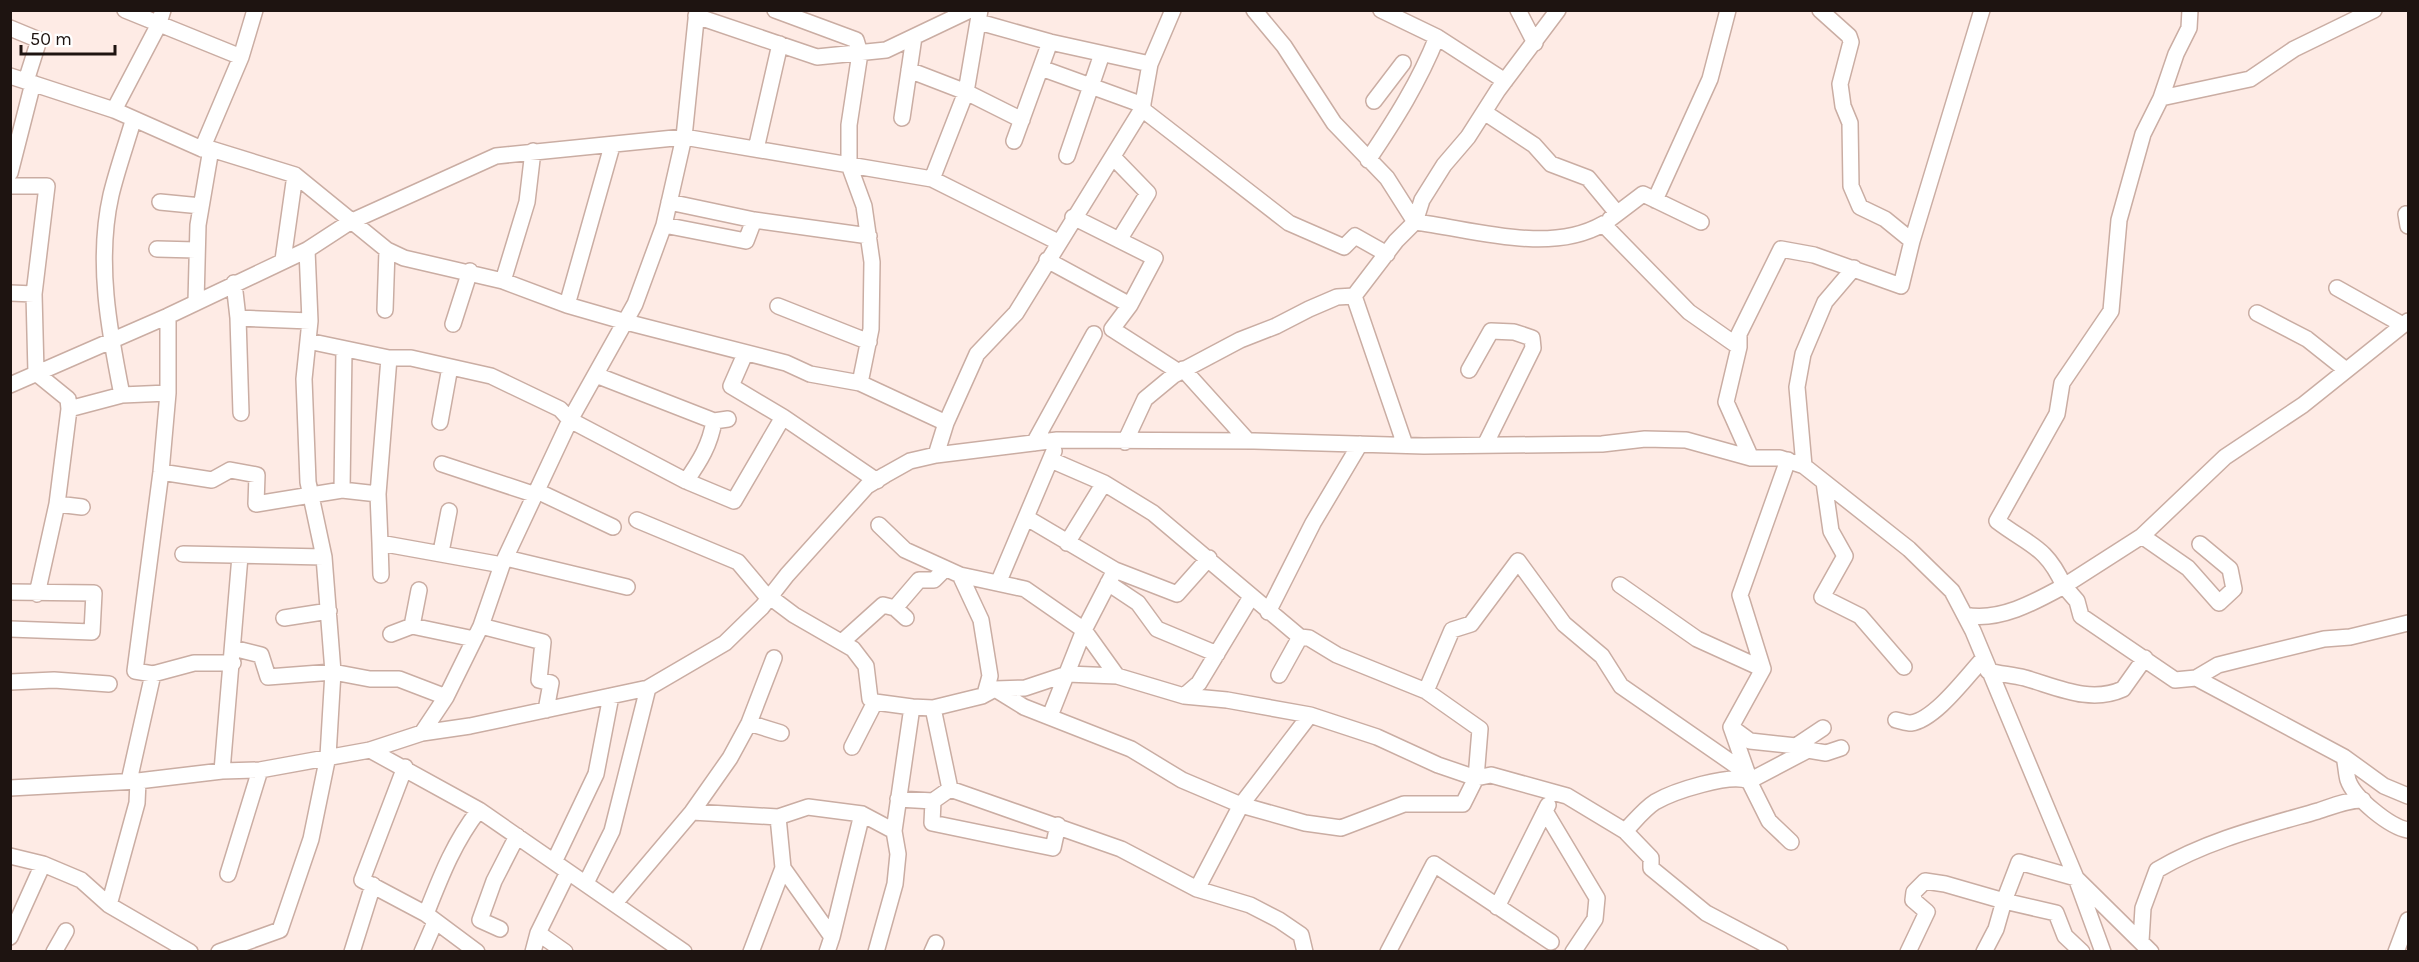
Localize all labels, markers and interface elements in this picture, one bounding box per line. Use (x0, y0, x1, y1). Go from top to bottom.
scale bar (21, 18, 116, 56)
text: 50 m (30, 28, 72, 50)

